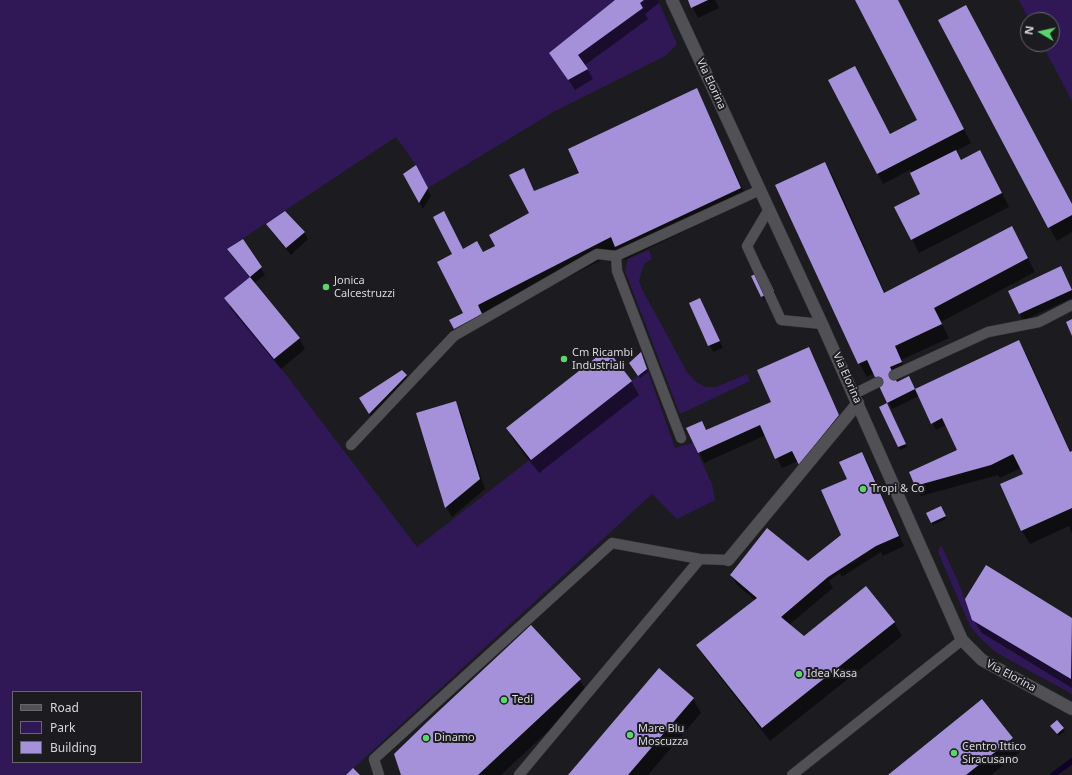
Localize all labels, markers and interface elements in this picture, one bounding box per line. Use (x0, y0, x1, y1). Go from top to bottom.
north arrow (1020, 12, 1060, 52)
text: N (1021, 25, 1037, 36)
street label: Via Elorina (694, 57, 728, 111)
place label: Jonica Calcestruzzi (334, 274, 395, 300)
marker: Jonica Calcestruzzi (321, 282, 331, 292)
place label: Cm Ricambi Industriali (572, 346, 633, 372)
street label: Via Elorina (830, 350, 864, 406)
marker: Cm Ricambi Industriali (559, 354, 569, 364)
place label: Tropi & Co (871, 482, 925, 496)
marker: Tropi & Co (858, 484, 868, 494)
street label: Via Elorina (984, 657, 1038, 695)
place label: Idea Kasa (807, 667, 857, 681)
marker: Idea Kasa (794, 669, 804, 679)
legend (12, 691, 142, 763)
place label: Tedi (512, 693, 533, 707)
marker: Tedi (499, 695, 509, 705)
text: Road (50, 699, 79, 716)
text: Park (50, 719, 75, 736)
place label: Mare Blu Moscuzza (638, 722, 688, 748)
marker: Mare Blu Moscuzza (625, 730, 635, 740)
place label: Dinamo (434, 731, 475, 745)
marker: Dinamo (421, 733, 431, 743)
text: Building (50, 739, 97, 756)
place label: Centro Ittico Siracusano (962, 740, 1026, 766)
marker: Centro Ittico Siracusano (949, 748, 959, 758)

